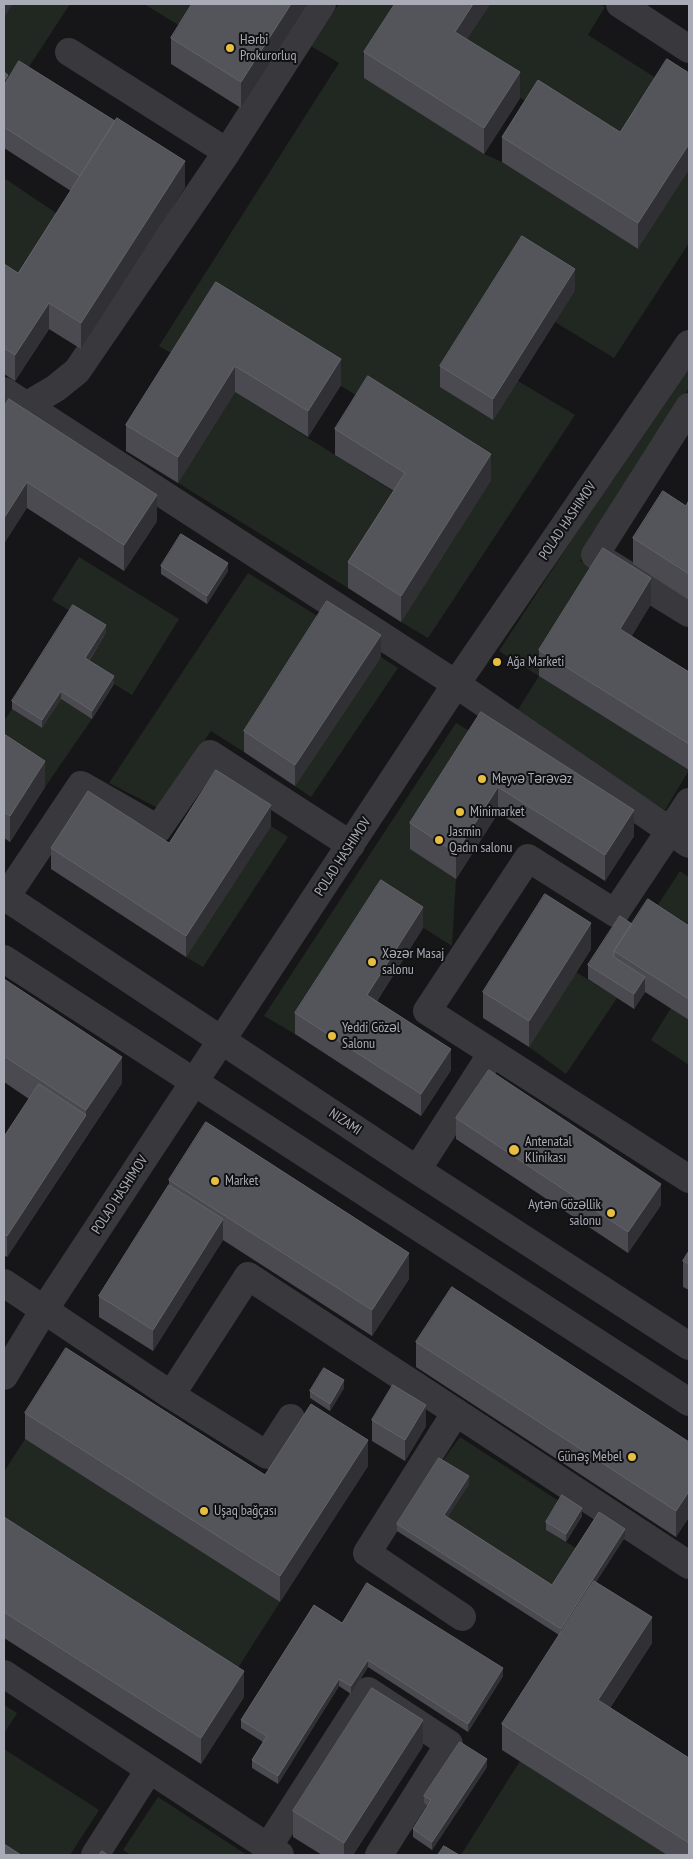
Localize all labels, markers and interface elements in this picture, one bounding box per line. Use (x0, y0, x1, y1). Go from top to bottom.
place label: Hərbi Prokurorluq (240, 32, 296, 64)
marker: Hərbi Prokurorluq (224, 42, 236, 54)
street label: POLAD HASHIMOV (536, 479, 600, 563)
place label: Ağa Marketi (507, 654, 564, 670)
marker: Ağa Marketi (491, 656, 503, 668)
place label: Meyvə Tərəvəz (492, 771, 572, 787)
marker: Meyvə Tərəvəz (476, 773, 488, 785)
place label: Minimarket (470, 804, 525, 820)
marker: Minimarket (454, 806, 466, 818)
street label: POLAD HASHIMOV (311, 815, 375, 899)
place label: Jasmin Qadın salonu (449, 824, 512, 856)
marker: Jasmin Qadın salonu (433, 834, 445, 846)
place label: Xəzər Masaj salonu (382, 946, 444, 979)
marker: Xəzər Masaj salonu (366, 956, 378, 968)
place label: Yeddi Gözəl Salonu (342, 1020, 400, 1052)
marker: Yeddi Gözəl Salonu (326, 1030, 338, 1042)
street label: NIZAMI (326, 1105, 364, 1139)
place label: Antenatal Klinikası (525, 1134, 572, 1166)
marker: Antenatal Klinikası (507, 1143, 521, 1157)
street label: POLAD HASHIMOV (88, 1153, 152, 1237)
place label: Market (225, 1173, 258, 1189)
marker: Market (209, 1175, 221, 1187)
place label: Aytən Gözəllik salonu (528, 1197, 601, 1230)
marker: Aytən Gözəllik salonu (605, 1207, 617, 1219)
place label: Günəş Mebel (558, 1449, 622, 1465)
marker: Günəş Mebel (626, 1451, 638, 1463)
place label: Uşaq bağçası (214, 1503, 277, 1519)
marker: Uşaq bağçası (198, 1505, 210, 1517)

